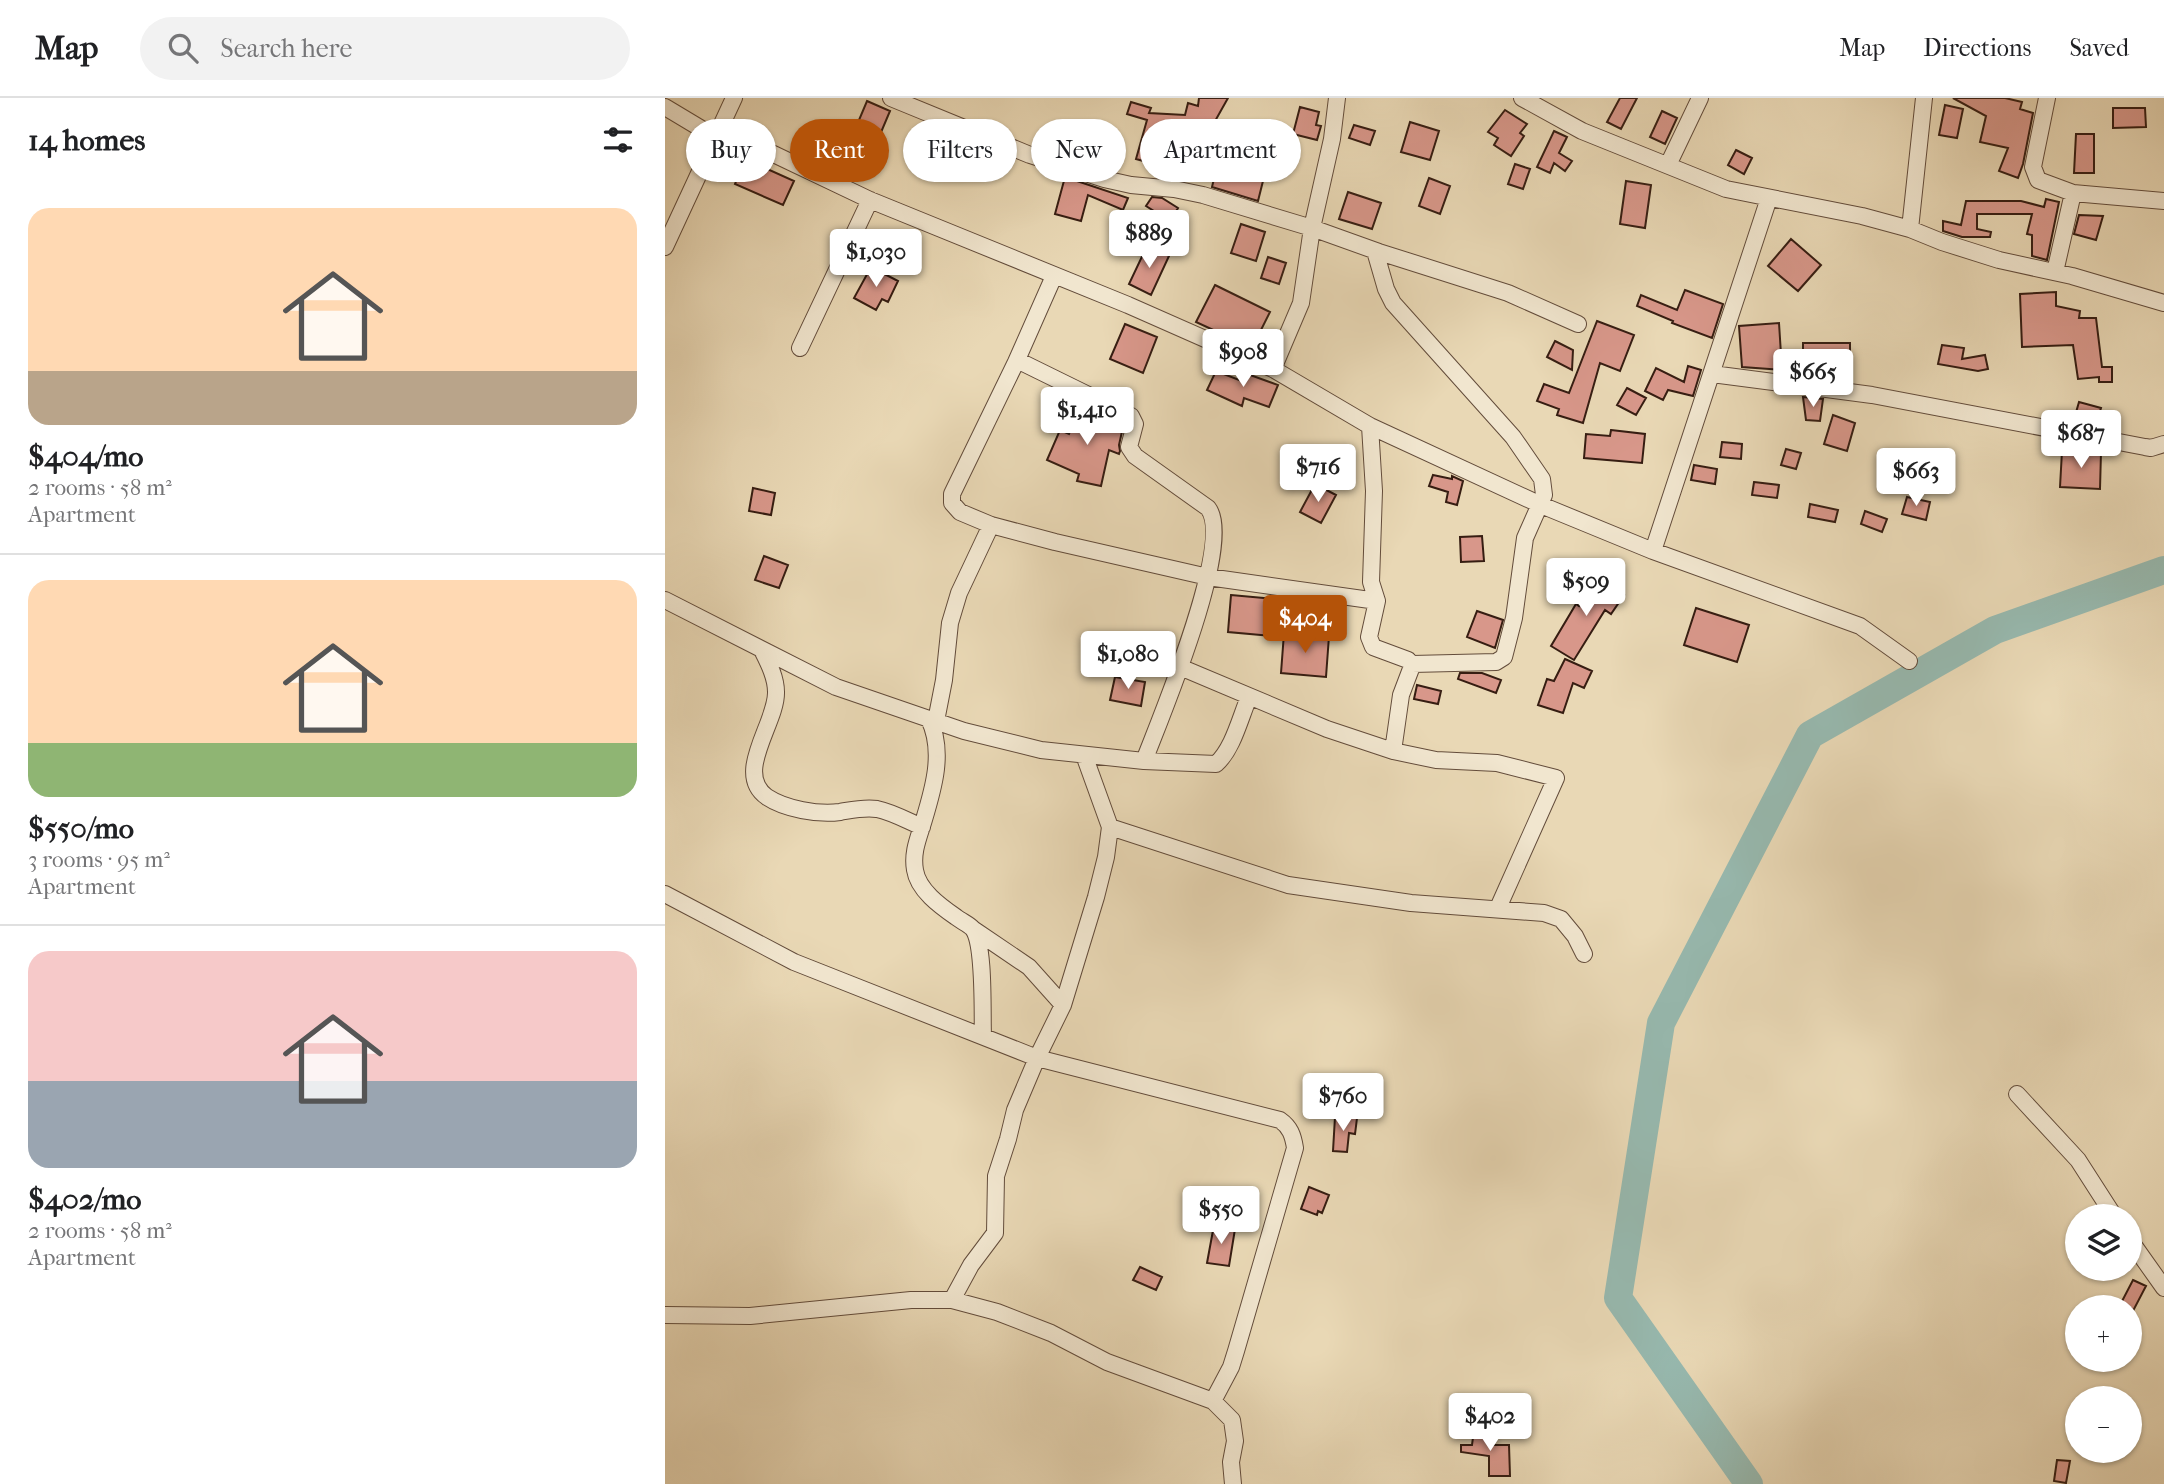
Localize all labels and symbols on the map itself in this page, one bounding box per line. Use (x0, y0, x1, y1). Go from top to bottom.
pin: $889 (1108, 211, 1190, 270)
pin: $1,030 (819, 230, 933, 289)
pin: $908 (1202, 330, 1284, 389)
pin: $665 (1772, 350, 1854, 409)
pin: $1,410 (1030, 388, 1144, 447)
pin: $687 (2040, 410, 2122, 470)
pin: $716 (1277, 444, 1359, 504)
pin: $663 (1875, 448, 1957, 508)
pin: $509 (1545, 559, 1627, 618)
pin: $404 (1264, 596, 1346, 655)
pin: $1,080 (1071, 632, 1185, 691)
pin: $760 (1302, 1074, 1384, 1133)
pin: $550 (1180, 1186, 1262, 1246)
pin: $402 (1449, 1394, 1531, 1453)

